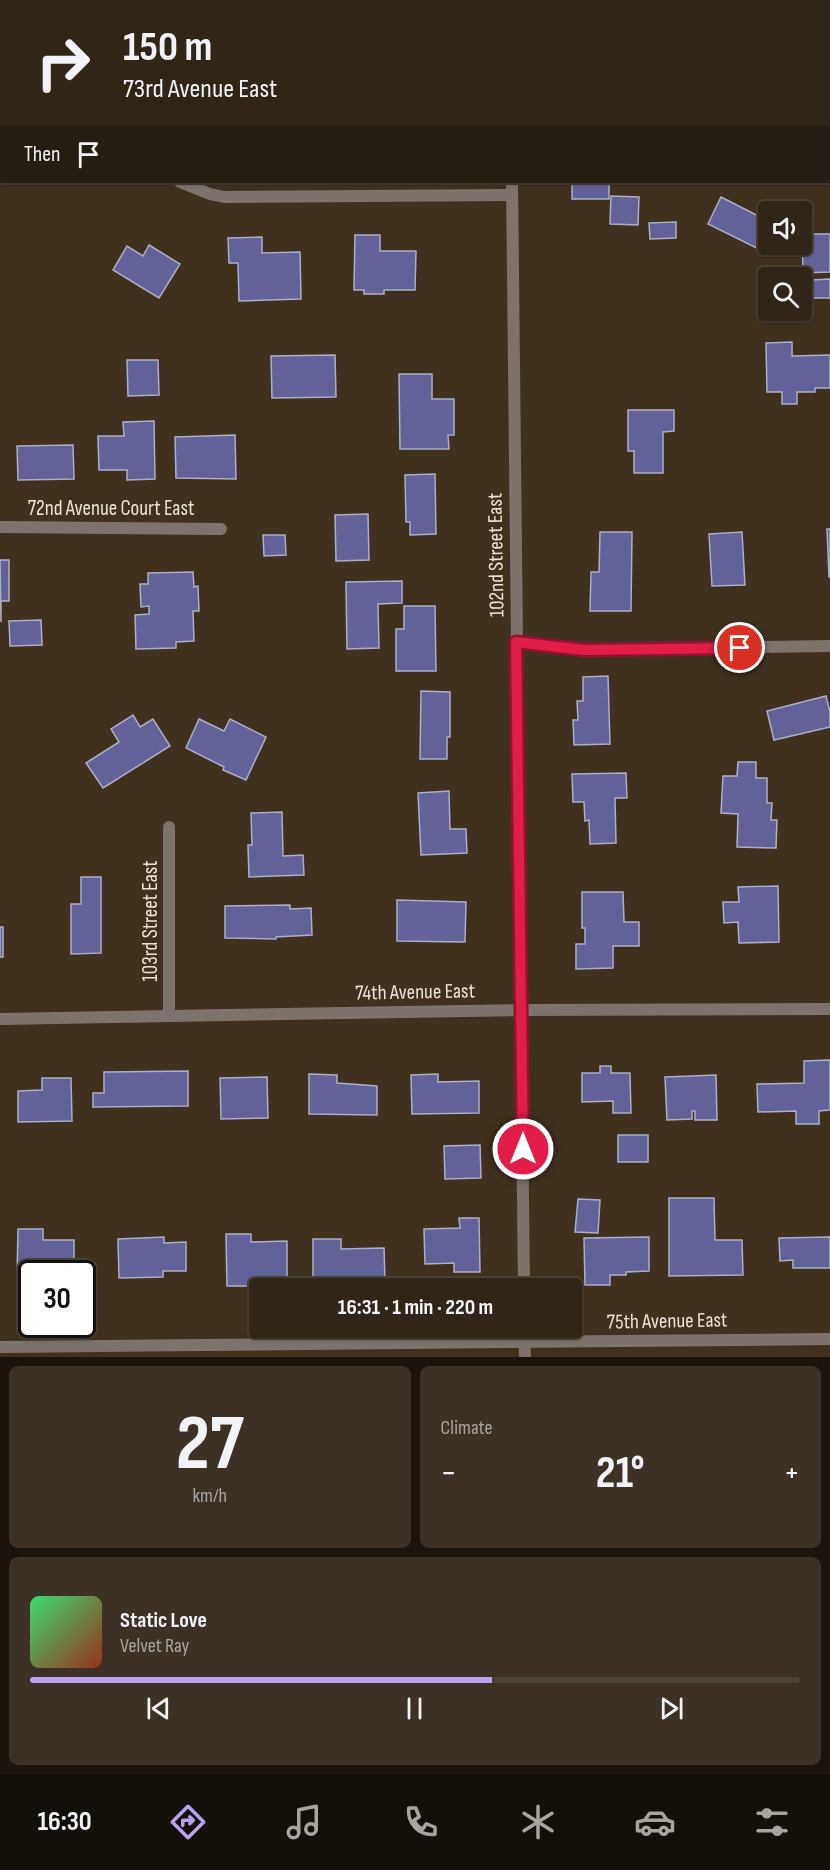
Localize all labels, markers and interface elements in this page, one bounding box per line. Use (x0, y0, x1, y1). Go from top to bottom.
text: 150 m (123, 22, 212, 73)
icon: right (24, 24, 102, 102)
text: 73rd Avenue East (123, 73, 277, 105)
icon: arrive (72, 138, 105, 171)
text: Then (24, 141, 60, 168)
map controls (758, 201, 812, 321)
button: sound (758, 201, 812, 255)
button: search (758, 267, 812, 321)
street label: 102nd Street East (482, 493, 510, 617)
street label: 72nd Avenue Court East (28, 496, 194, 521)
pin (714, 622, 765, 673)
icon: arrive (723, 631, 756, 664)
street label: 103rd Street East (138, 860, 163, 982)
street label: 74th Avenue East (355, 978, 475, 1006)
position arrow (491, 1117, 555, 1181)
speed limit sign: 30 (18, 1260, 96, 1338)
text: 16:31 · 1 min · 220 m (338, 1294, 493, 1321)
street label: 75th Avenue East (606, 1307, 728, 1335)
text: 27 (176, 1398, 244, 1491)
text: Climate (441, 1416, 493, 1440)
text: 21° (596, 1446, 645, 1501)
text: − (441, 1453, 457, 1493)
text: + (784, 1453, 800, 1493)
text: km/h (192, 1484, 227, 1508)
text: Static Love (120, 1607, 207, 1634)
text: Velvet Ray (120, 1634, 189, 1658)
icon: previous (142, 1692, 175, 1725)
icon: pause (398, 1692, 431, 1725)
icon: next (655, 1692, 688, 1725)
icon: directions (167, 1801, 209, 1843)
icon: music (283, 1801, 325, 1843)
icon: phone (400, 1801, 442, 1843)
icon: climate (517, 1801, 559, 1843)
icon: car (634, 1801, 676, 1843)
icon: filters (751, 1801, 793, 1843)
text: 16:30 (37, 1806, 92, 1838)

